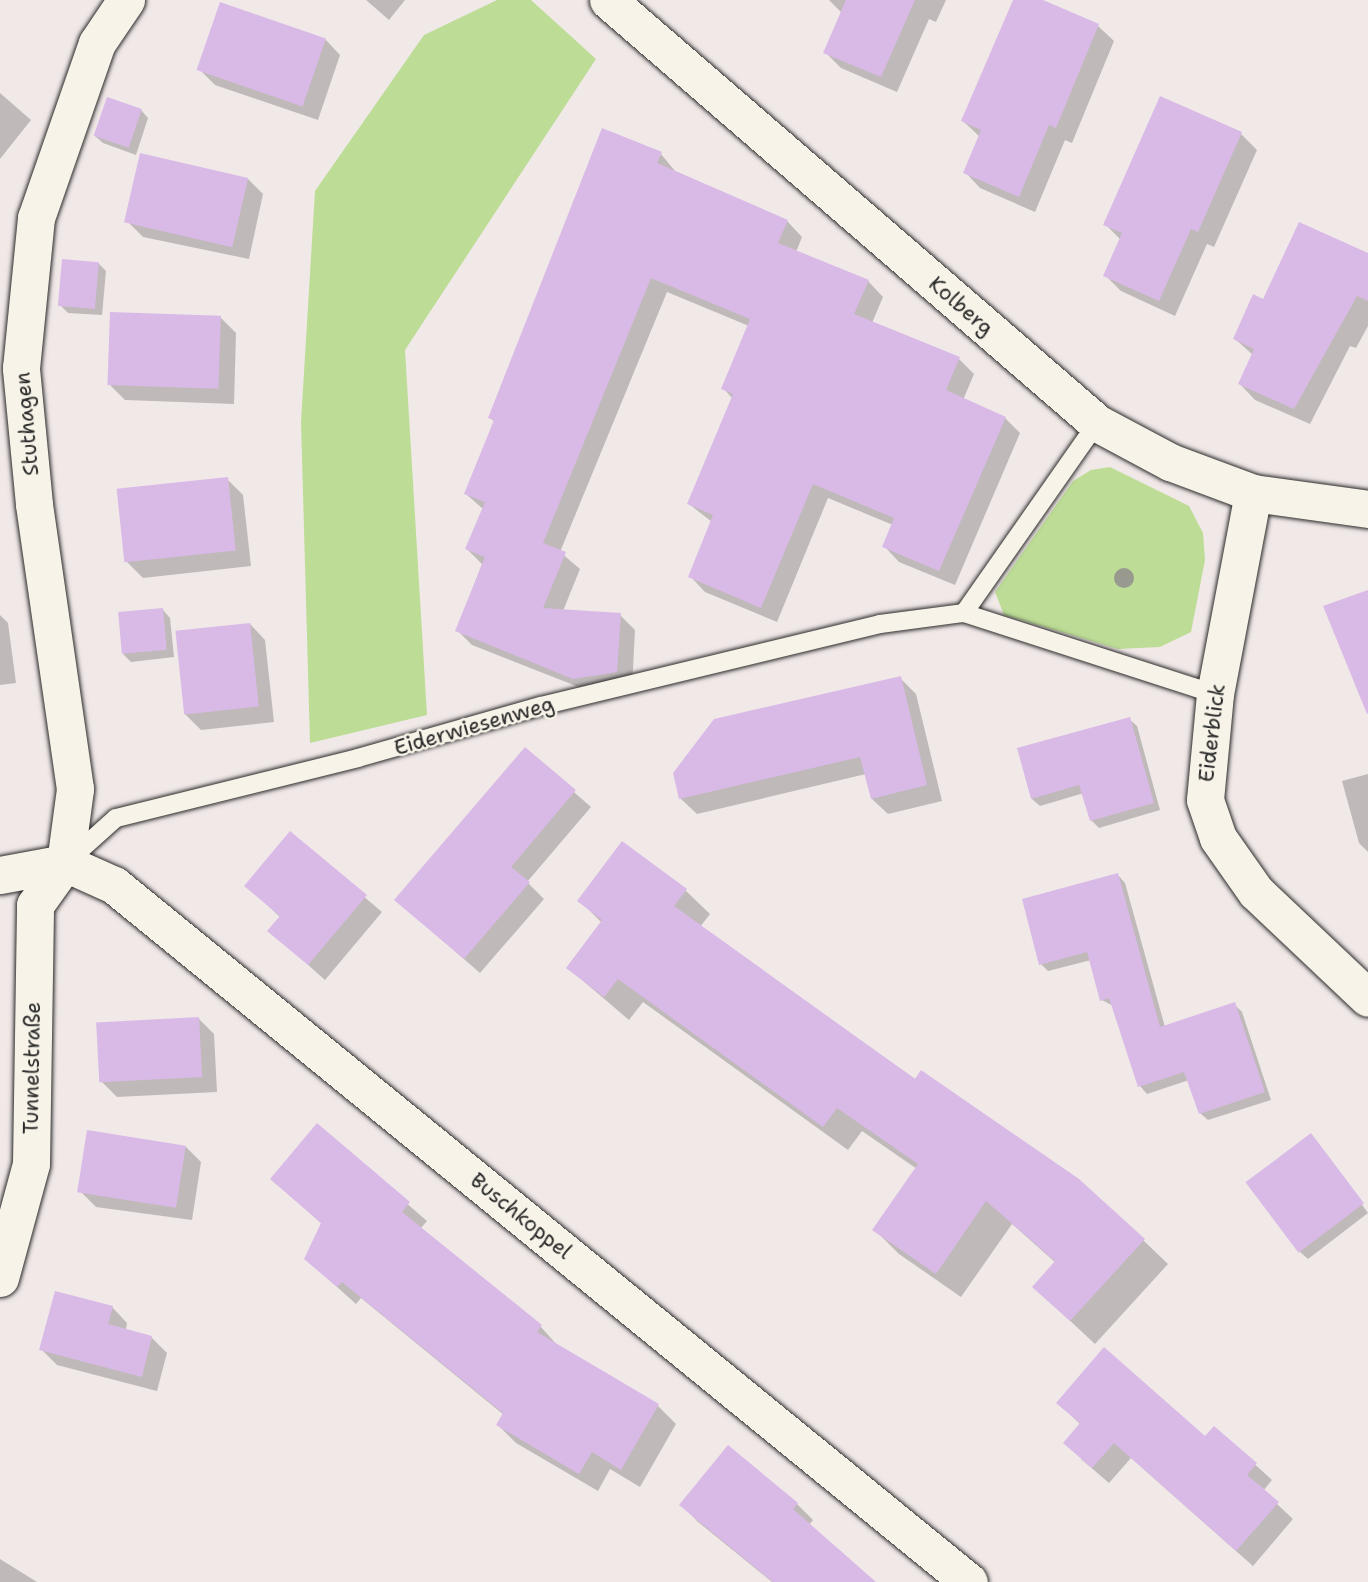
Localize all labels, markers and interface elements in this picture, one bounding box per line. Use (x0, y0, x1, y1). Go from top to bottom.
street label: Kolberg (924, 271, 998, 341)
street label: Stuthagen (10, 371, 44, 477)
street label: Eiderblick (1193, 682, 1231, 784)
street label: Eiderwiesenweg (391, 691, 557, 761)
street label: Tunnelstraße (18, 1002, 46, 1134)
street label: Buschkoppel (465, 1168, 577, 1264)

